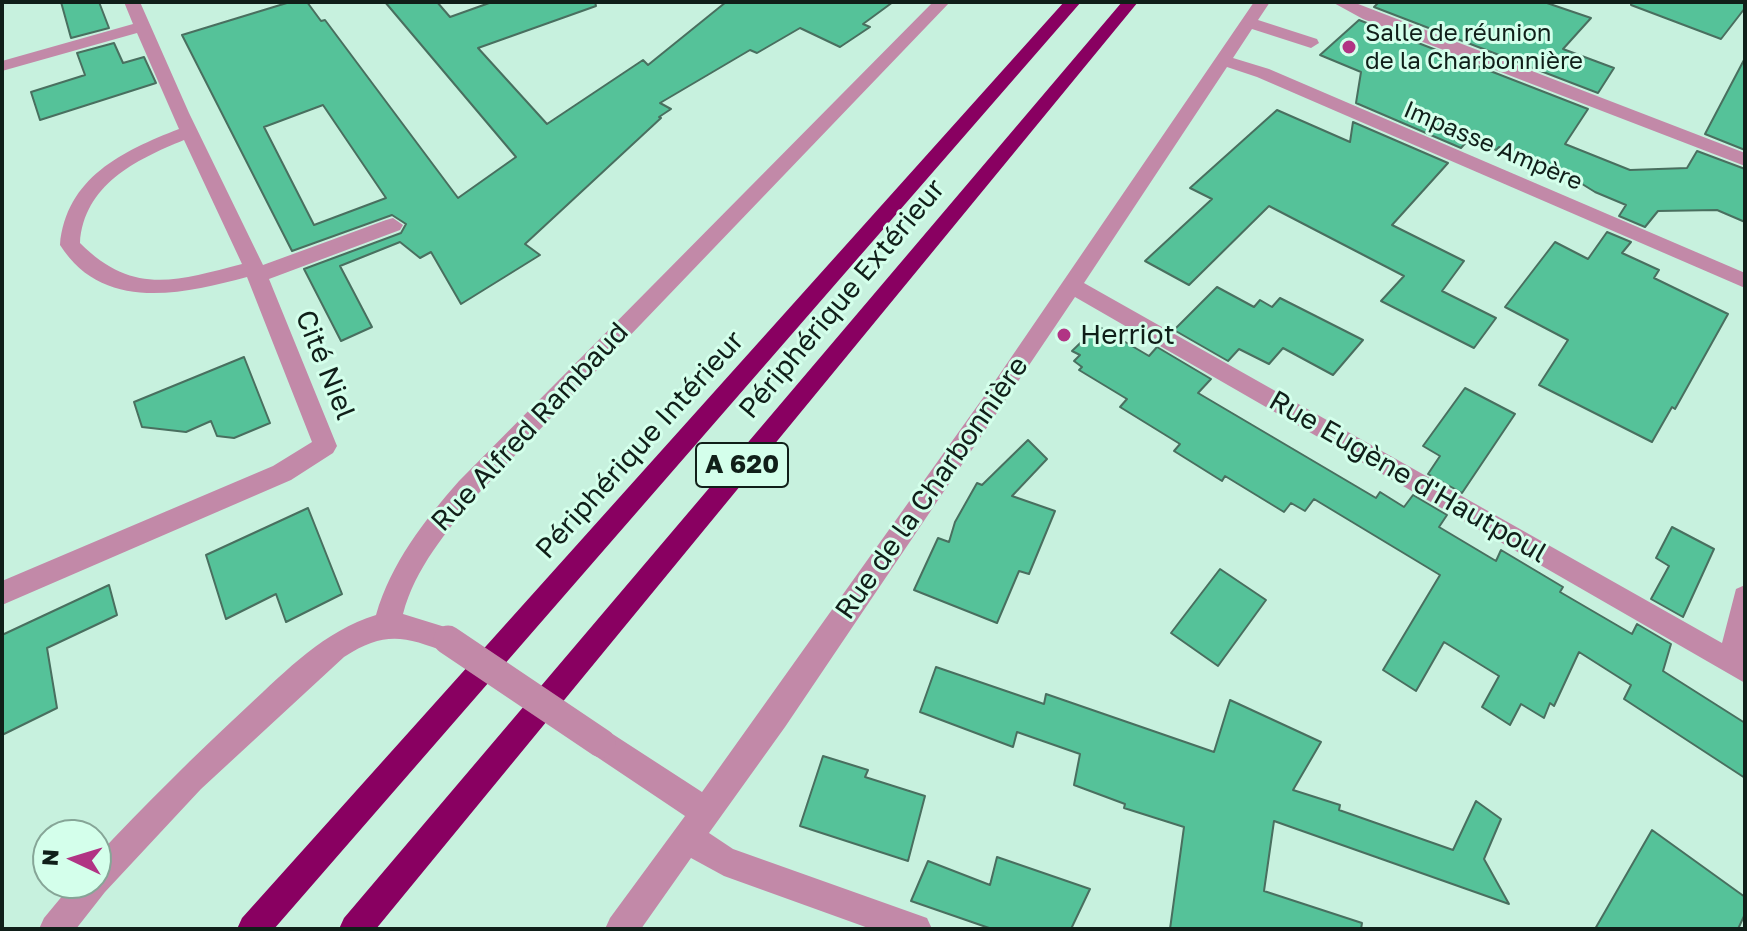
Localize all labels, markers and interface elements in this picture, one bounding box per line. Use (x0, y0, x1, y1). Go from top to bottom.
place label: Salle de réunion de la Charbonnière (1365, 19, 1583, 75)
marker: Salle de réunion de la Charbonnière (1340, 38, 1358, 56)
street label: Impasse Ampère (1399, 95, 1587, 197)
street label: Périphérique Extérieur (732, 172, 952, 426)
street label: Cité Niel (288, 305, 362, 425)
street label: Rue Alfred Rambaud (425, 316, 635, 538)
place label: Herriot (1080, 318, 1175, 352)
street label: Périphérique Intérieur (529, 324, 751, 566)
marker: Herriot (1055, 326, 1073, 344)
street label: Rue de la Charbonnière (828, 350, 1036, 626)
street label: Rue Eugène d'Hautpoul (1263, 384, 1553, 570)
road number: A 620 (696, 443, 788, 487)
north arrow (32, 819, 112, 899)
text: N (36, 848, 64, 867)

